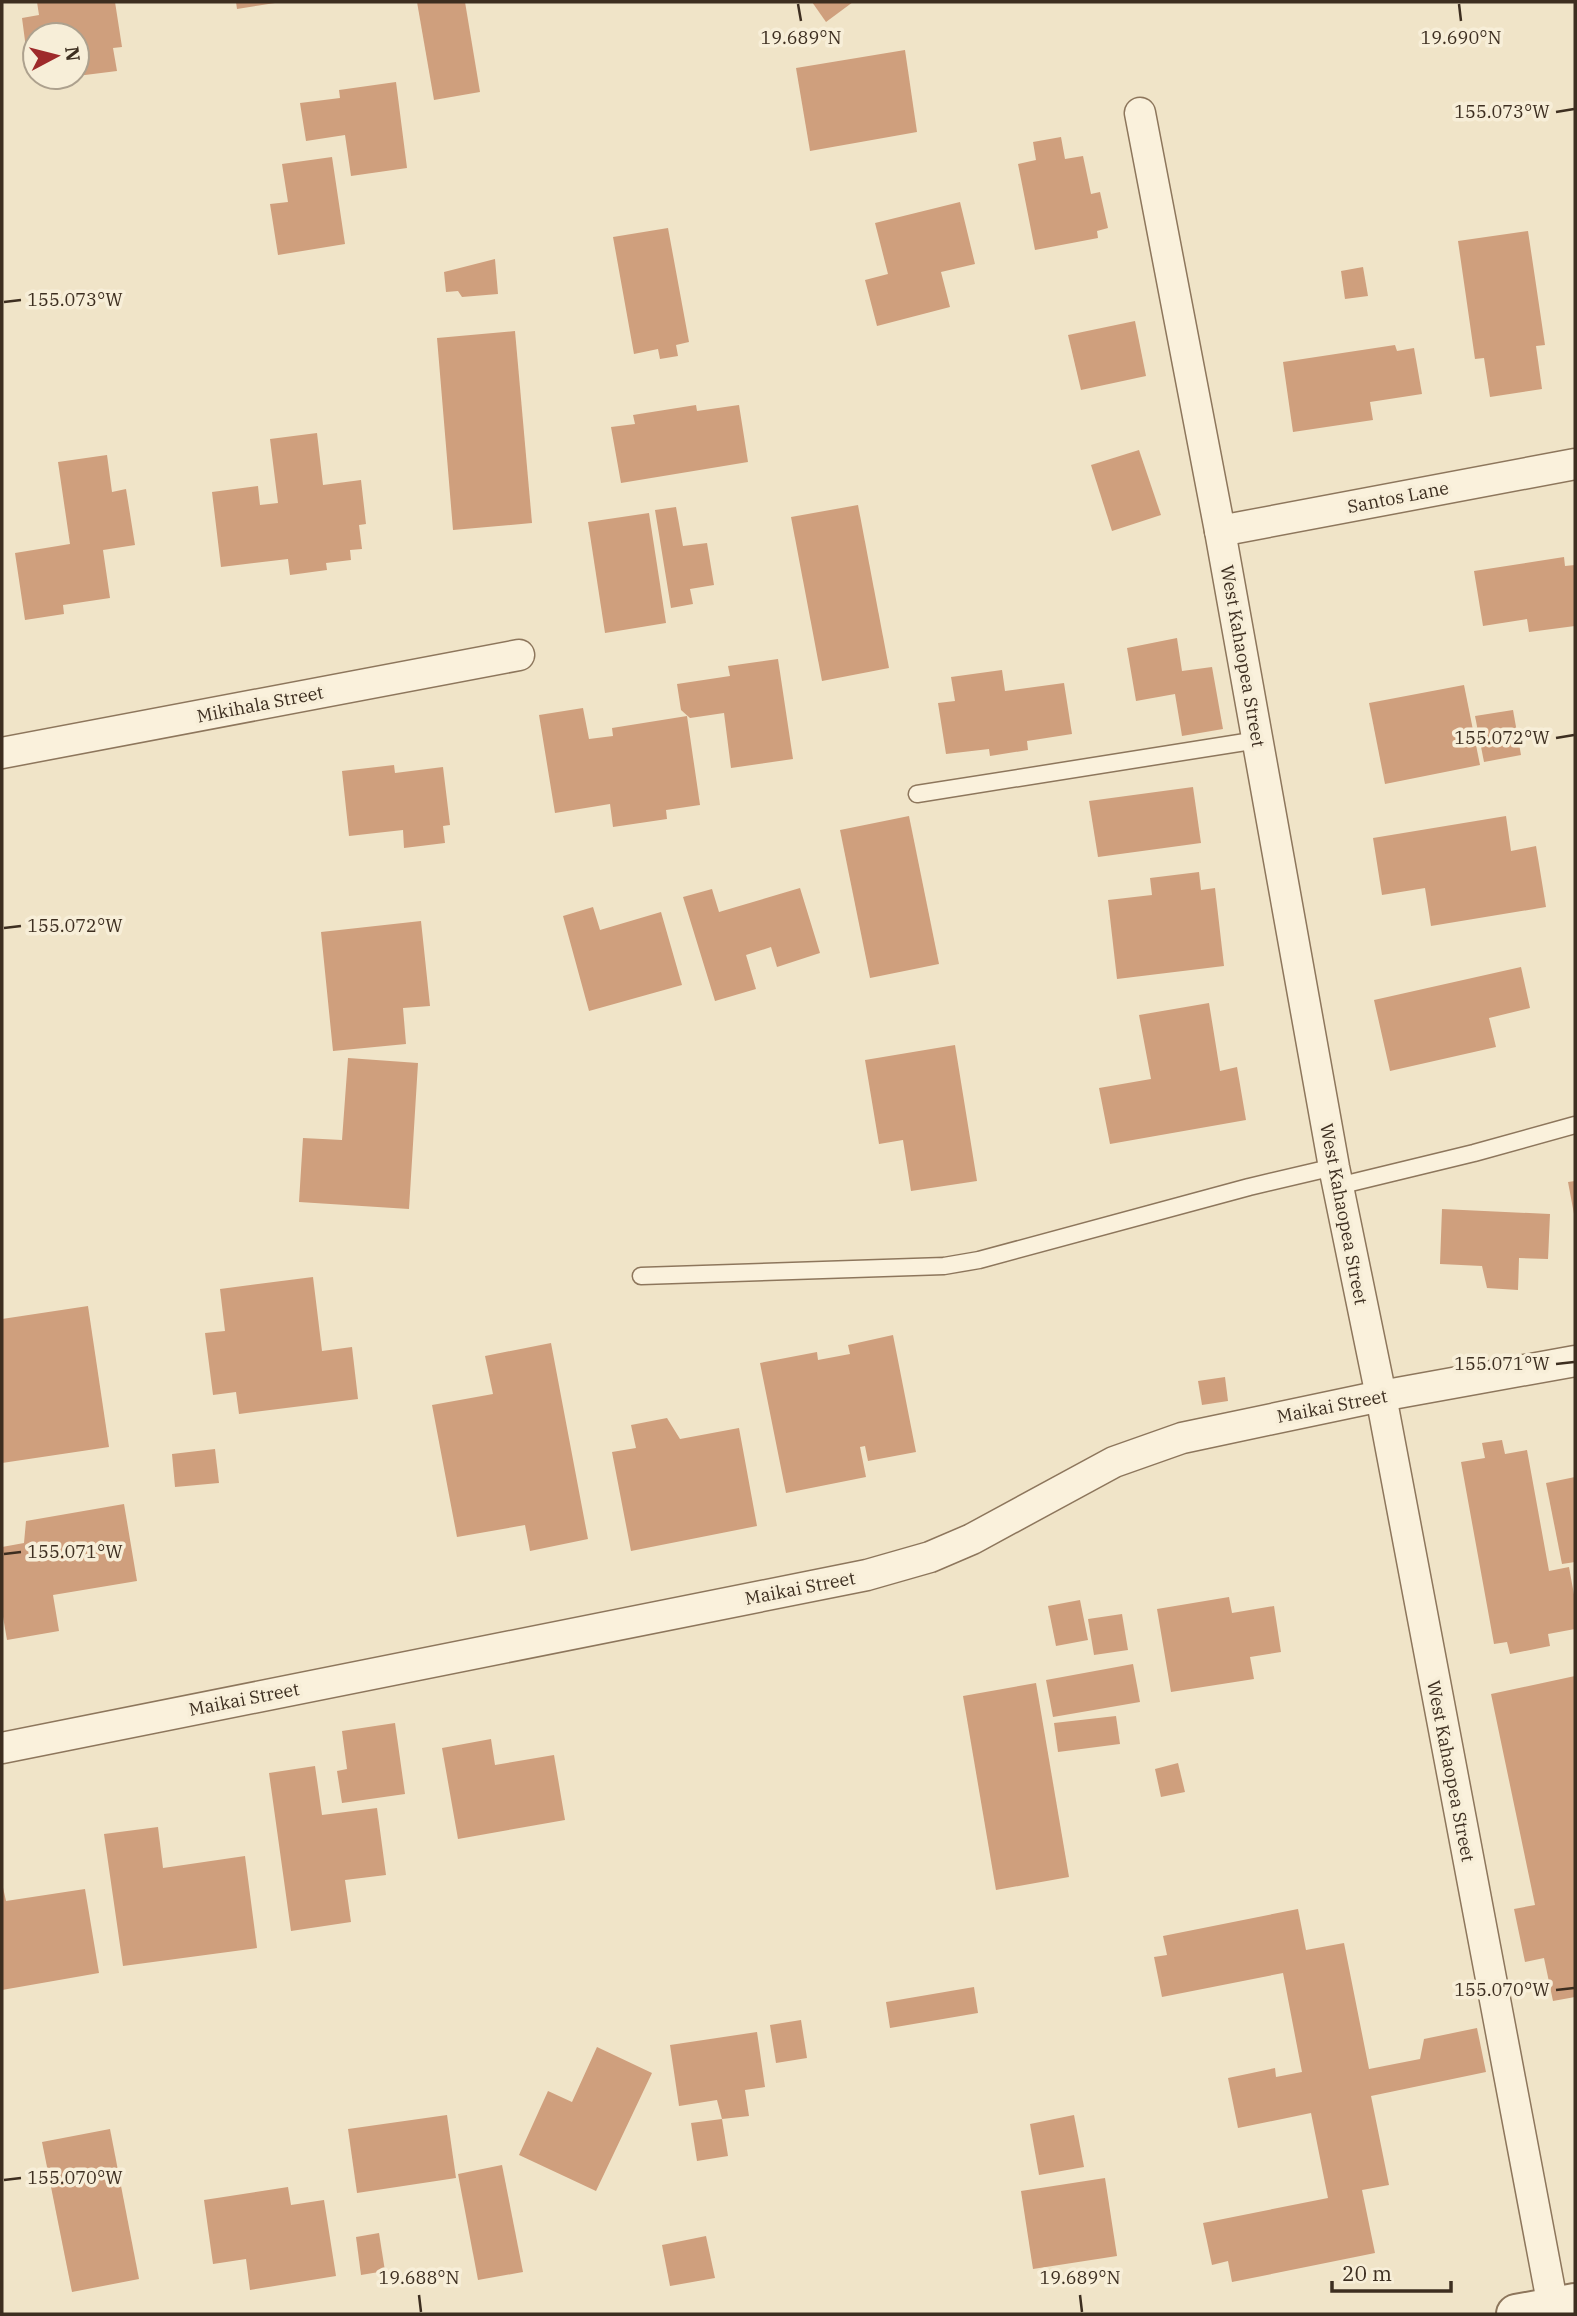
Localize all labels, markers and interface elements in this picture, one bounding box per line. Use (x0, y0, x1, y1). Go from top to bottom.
north arrow (21, 21, 91, 91)
text: 19.689°N (760, 26, 842, 49)
text: 19.690°N (1420, 26, 1502, 49)
text: N (60, 45, 86, 63)
text: 155.073°W (1454, 100, 1550, 123)
text: 155.073°W (27, 288, 123, 311)
street label: Santos Lane (1345, 476, 1451, 518)
street label: West Kahaopea Street (1216, 563, 1270, 749)
street label: Mikihala Street (195, 680, 325, 728)
text: 155.072°W (1454, 726, 1550, 749)
text: 155.072°W (27, 914, 123, 937)
street label: West Kahaopea Street (1315, 1121, 1373, 1307)
text: 155.071°W (1454, 1352, 1550, 1375)
street label: Maikai Street (1275, 1384, 1389, 1428)
text: 155.071°W (27, 1540, 123, 1563)
street label: Maikai Street (743, 1566, 857, 1610)
street label: Maikai Street (187, 1677, 301, 1721)
street label: West Kahaopea Street (1422, 1678, 1480, 1864)
text: 155.070°W (1454, 1978, 1550, 2001)
text: 155.070°W (27, 2166, 123, 2189)
scale bar (1332, 2250, 1451, 2294)
text: 20 m (1342, 2259, 1392, 2287)
text: 19.688°N (378, 2266, 460, 2289)
text: 19.689°N (1039, 2266, 1121, 2289)

